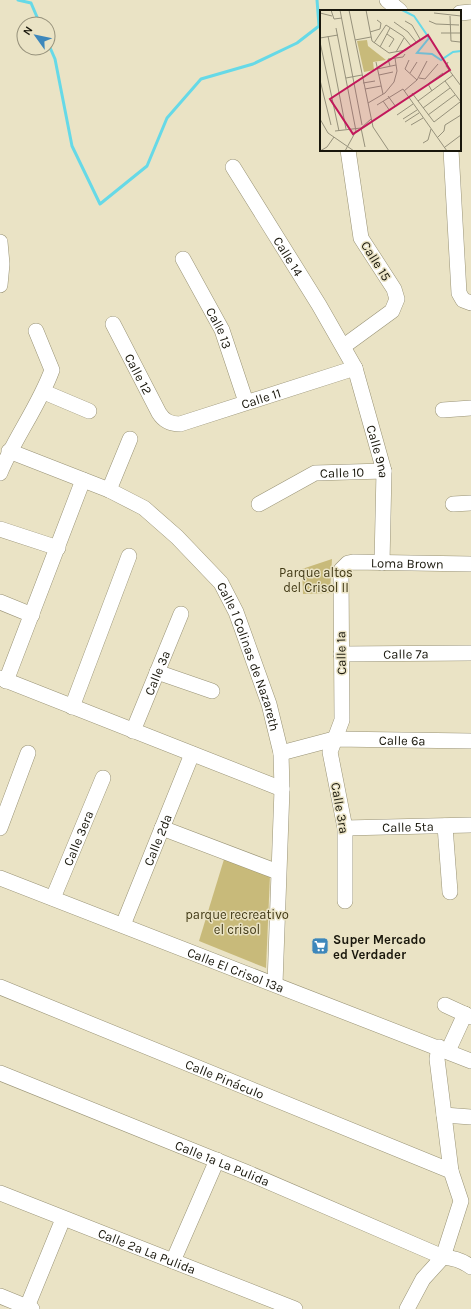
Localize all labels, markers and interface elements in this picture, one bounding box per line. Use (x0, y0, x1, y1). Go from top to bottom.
inset map (320, 10, 461, 151)
north arrow (16, 16, 56, 56)
text: N (20, 24, 36, 38)
street label: Calle 14 (271, 234, 306, 279)
street label: Calle 15 (358, 238, 394, 284)
street label: Calle 13 (203, 304, 235, 350)
street label: Calle 12 (122, 351, 155, 397)
street label: Calle 11 (239, 385, 283, 411)
street label: Calle 9na (364, 423, 391, 478)
street label: Calle 10 (320, 464, 365, 480)
street label: Loma Brown (371, 555, 444, 571)
park label: Parque altos del Crisol II (279, 565, 353, 595)
street label: Calle 1 Colinas de Nazareth (214, 579, 283, 732)
street label: Calle 1a (333, 631, 349, 675)
street label: Calle 7a (383, 646, 429, 661)
street label: Calle 3a (141, 648, 173, 697)
street label: Calle 6a (379, 732, 426, 748)
street label: Calle 3ra (328, 781, 352, 835)
street label: Calle 3era (60, 808, 96, 868)
street label: Calle 2da (140, 812, 175, 868)
street label: Calle 5ta (382, 818, 434, 835)
park label: parque recreativo el crisol (185, 907, 289, 937)
place label: Super Mercado ed Verdader (333, 932, 426, 962)
supermarket icon: Super Mercado ed Verdader (310, 936, 330, 956)
street label: Calle El Crisol 13a (185, 944, 286, 995)
street label: Calle Pináculo (183, 1056, 267, 1102)
street label: Calle 1a La Pulida (173, 1137, 272, 1189)
street label: Calle 2a La Pulida (96, 1225, 198, 1277)

